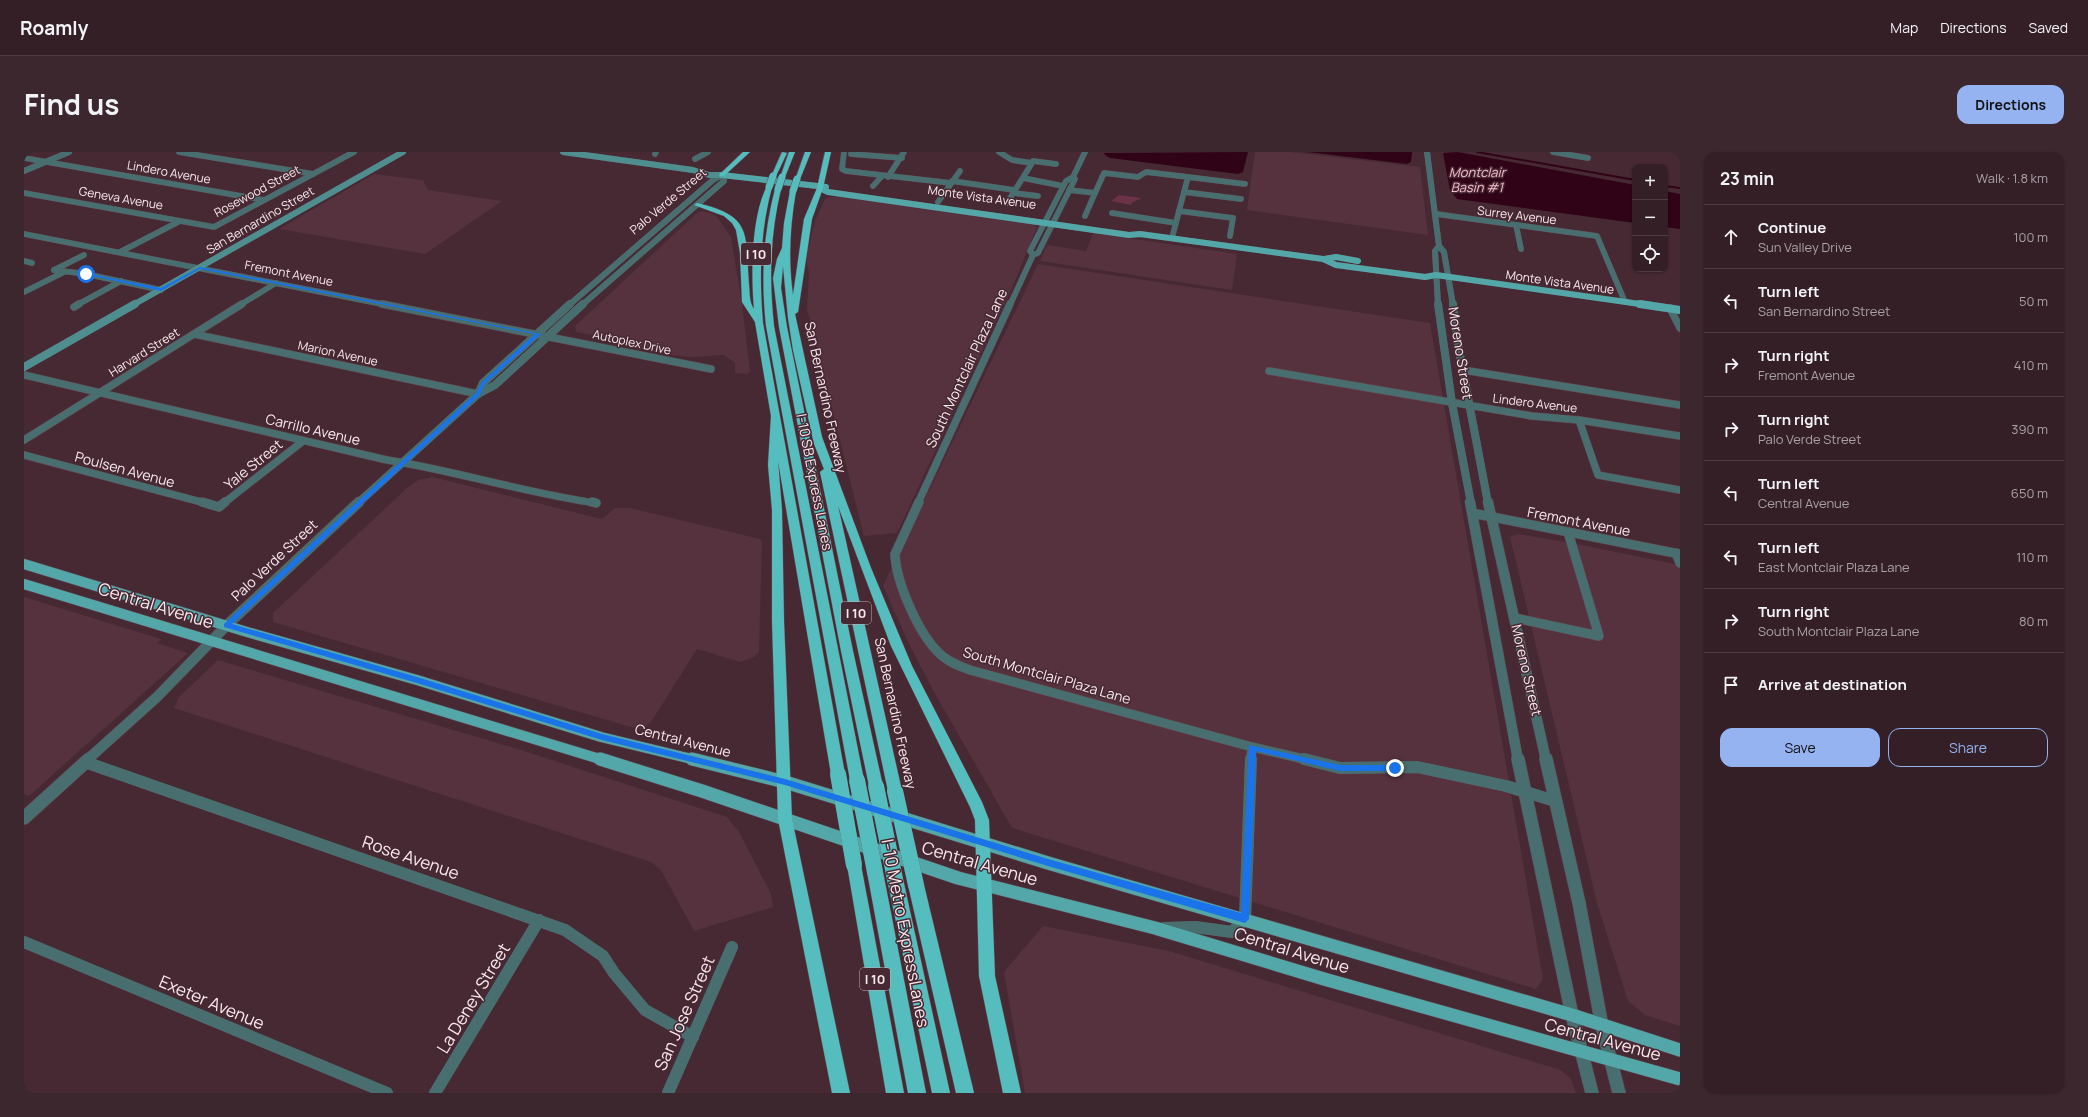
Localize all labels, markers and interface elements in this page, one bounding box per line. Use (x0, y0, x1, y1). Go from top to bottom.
text: Roamly (20, 15, 88, 41)
text: Map (1890, 18, 1918, 37)
text: Directions (1940, 18, 2007, 37)
text: Saved (2029, 18, 2068, 37)
text: Find us (24, 85, 119, 123)
button: Directions (1957, 85, 2064, 124)
street label: Lindero Avenue (126, 156, 212, 188)
street label: Rosewood Street (211, 161, 303, 221)
water label: Montclair Basin #1 (1449, 163, 1507, 196)
street label: Palo Verde Street (626, 164, 710, 238)
map controls (1632, 164, 1668, 272)
button: + (1632, 164, 1668, 200)
text: 23 min (1720, 167, 1774, 190)
text: Walk · 1.8 km (1976, 169, 2048, 187)
street label: Monte Vista Avenue (927, 181, 1037, 213)
street label: Geneva Avenue (78, 182, 164, 214)
street label: San Bernardino Street (203, 182, 317, 258)
button: − (1632, 200, 1668, 236)
street label: Surrey Avenue (1476, 202, 1558, 228)
text: Continue (1758, 217, 1826, 238)
icon: ahead (1720, 226, 1742, 248)
text: 100 m (2013, 228, 2048, 246)
button: locate (1632, 236, 1668, 272)
text: Sun Valley Drive (1758, 238, 1852, 256)
road number: I 10 (741, 243, 771, 265)
street label: Fremont Avenue (243, 256, 335, 290)
route start (77, 265, 95, 283)
street label: Monte Vista Avenue (1505, 266, 1615, 298)
text: Turn left (1758, 281, 1820, 302)
street label: South Montclair Plaza Lane (921, 285, 1011, 451)
icon: left (1720, 290, 1742, 312)
text: 50 m (2019, 292, 2048, 310)
text: San Bernardino Street (1758, 302, 1890, 320)
street label: Moreno Street (1444, 305, 1478, 401)
street label: San Bernardino Freeway (801, 320, 851, 475)
street label: Harvard Street (105, 323, 183, 381)
street label: Autoplex Drive (591, 325, 673, 359)
street label: Marion Avenue (296, 336, 380, 370)
text: Turn right (1758, 345, 1829, 366)
icon: right (1720, 354, 1742, 376)
text: 410 m (2014, 356, 2048, 374)
text: Fremont Avenue (1758, 366, 1855, 384)
street label: Lindero Avenue (1492, 389, 1578, 417)
street label: Carrillo Avenue (264, 409, 362, 449)
text: Turn right (1758, 409, 1829, 430)
street label: I-10 SB Express Lanes (792, 412, 838, 552)
icon: right (1720, 418, 1742, 440)
text: 390 m (2011, 420, 2048, 438)
text: Palo Verde Street (1758, 430, 1861, 448)
street label: Yale Street (220, 434, 286, 493)
street label: Poulsen Avenue (73, 447, 177, 491)
text: Turn left (1758, 473, 1820, 494)
icon: left (1720, 482, 1742, 504)
text: 650 m (2011, 484, 2048, 502)
text: Central Avenue (1758, 494, 1849, 512)
street label: Fremont Avenue (1526, 502, 1632, 540)
street label: Palo Verde Street (227, 515, 321, 605)
text: Turn left (1758, 537, 1820, 558)
icon: left (1720, 546, 1742, 568)
text: 110 m (2016, 548, 2048, 566)
text: East Montclair Plaza Lane (1758, 558, 1910, 576)
street label: Central Avenue (95, 577, 217, 633)
text: Turn right (1758, 601, 1829, 622)
road number: I 10 (841, 602, 871, 624)
icon: right (1720, 610, 1742, 632)
text: 80 m (2019, 612, 2048, 630)
street label: Moreno Street (1507, 622, 1547, 718)
text: South Montclair Plaza Lane (1758, 622, 1919, 640)
street label: San Bernardino Freeway (871, 636, 921, 791)
street label: South Montclair Plaza Lane (961, 642, 1133, 708)
icon: arrive (1720, 674, 1742, 696)
text: Arrive at destination (1758, 674, 1907, 695)
street label: Central Avenue (633, 719, 733, 761)
button: Save (1720, 728, 1880, 767)
button: Share (1888, 728, 2048, 767)
route end (1386, 759, 1404, 777)
street label: Rose Avenue (359, 830, 463, 884)
street label: Central Avenue (919, 835, 1041, 891)
street label: I-10 Metro ExpressLanes (876, 837, 936, 1029)
street label: Central Avenue (1231, 922, 1353, 978)
street label: La Deney Street (431, 938, 515, 1057)
street label: San Jose Street (648, 952, 720, 1074)
road number: I 10 (860, 968, 890, 990)
street label: Exeter Avenue (156, 969, 268, 1035)
street label: Central Avenue (1542, 1012, 1664, 1066)

